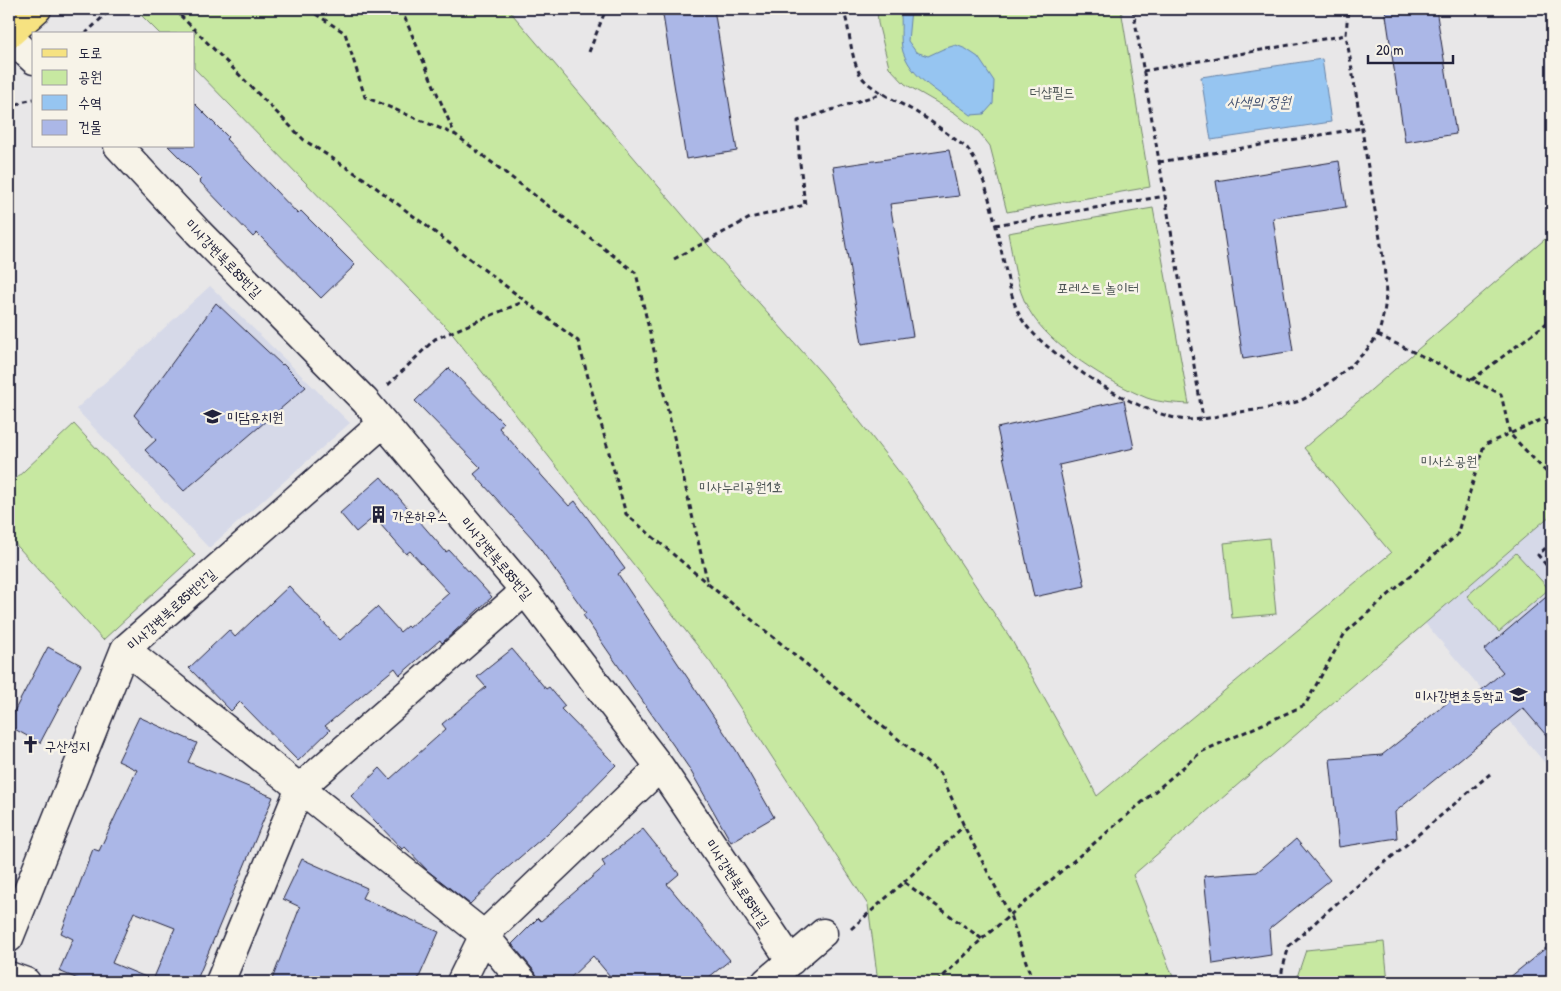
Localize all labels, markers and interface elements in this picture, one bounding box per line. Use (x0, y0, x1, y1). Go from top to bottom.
legend (32, 32, 195, 148)
scale bar (1368, 32, 1454, 64)
text: 20 m (1376, 39, 1403, 60)
text: 도로 (78, 42, 102, 63)
text: 공원 (78, 66, 102, 87)
park label: 더샵필드 (1029, 82, 1075, 101)
water label: 사색의 정원 (1227, 91, 1293, 112)
text: 수역 (78, 92, 102, 113)
text: 건물 (78, 116, 102, 137)
street label: 미사강변북로85번길 (182, 215, 267, 302)
park label: 포레스트 놀이터 (1057, 278, 1139, 297)
school or university icon: 미담유치원 (203, 406, 223, 426)
place label: 미담유치원 (227, 407, 283, 426)
park label: 미사소공원 (1421, 451, 1477, 470)
park label: 미사누리공원1호 (699, 477, 783, 496)
building icon: 가온하우스 (368, 505, 388, 525)
place label: 가온하우스 (392, 506, 448, 525)
street label: 미사강변북로85번길 (457, 513, 538, 604)
street label: 미사강변북로85번안길 (123, 564, 220, 654)
school or university icon: 미사강변초등학교 (1509, 685, 1529, 705)
place label: 미사강변초등학교 (1415, 686, 1505, 705)
church icon: 구산성지 (21, 735, 41, 755)
place label: 구산성지 (45, 736, 90, 755)
street label: 미사강변북로85번길 (702, 835, 775, 931)

